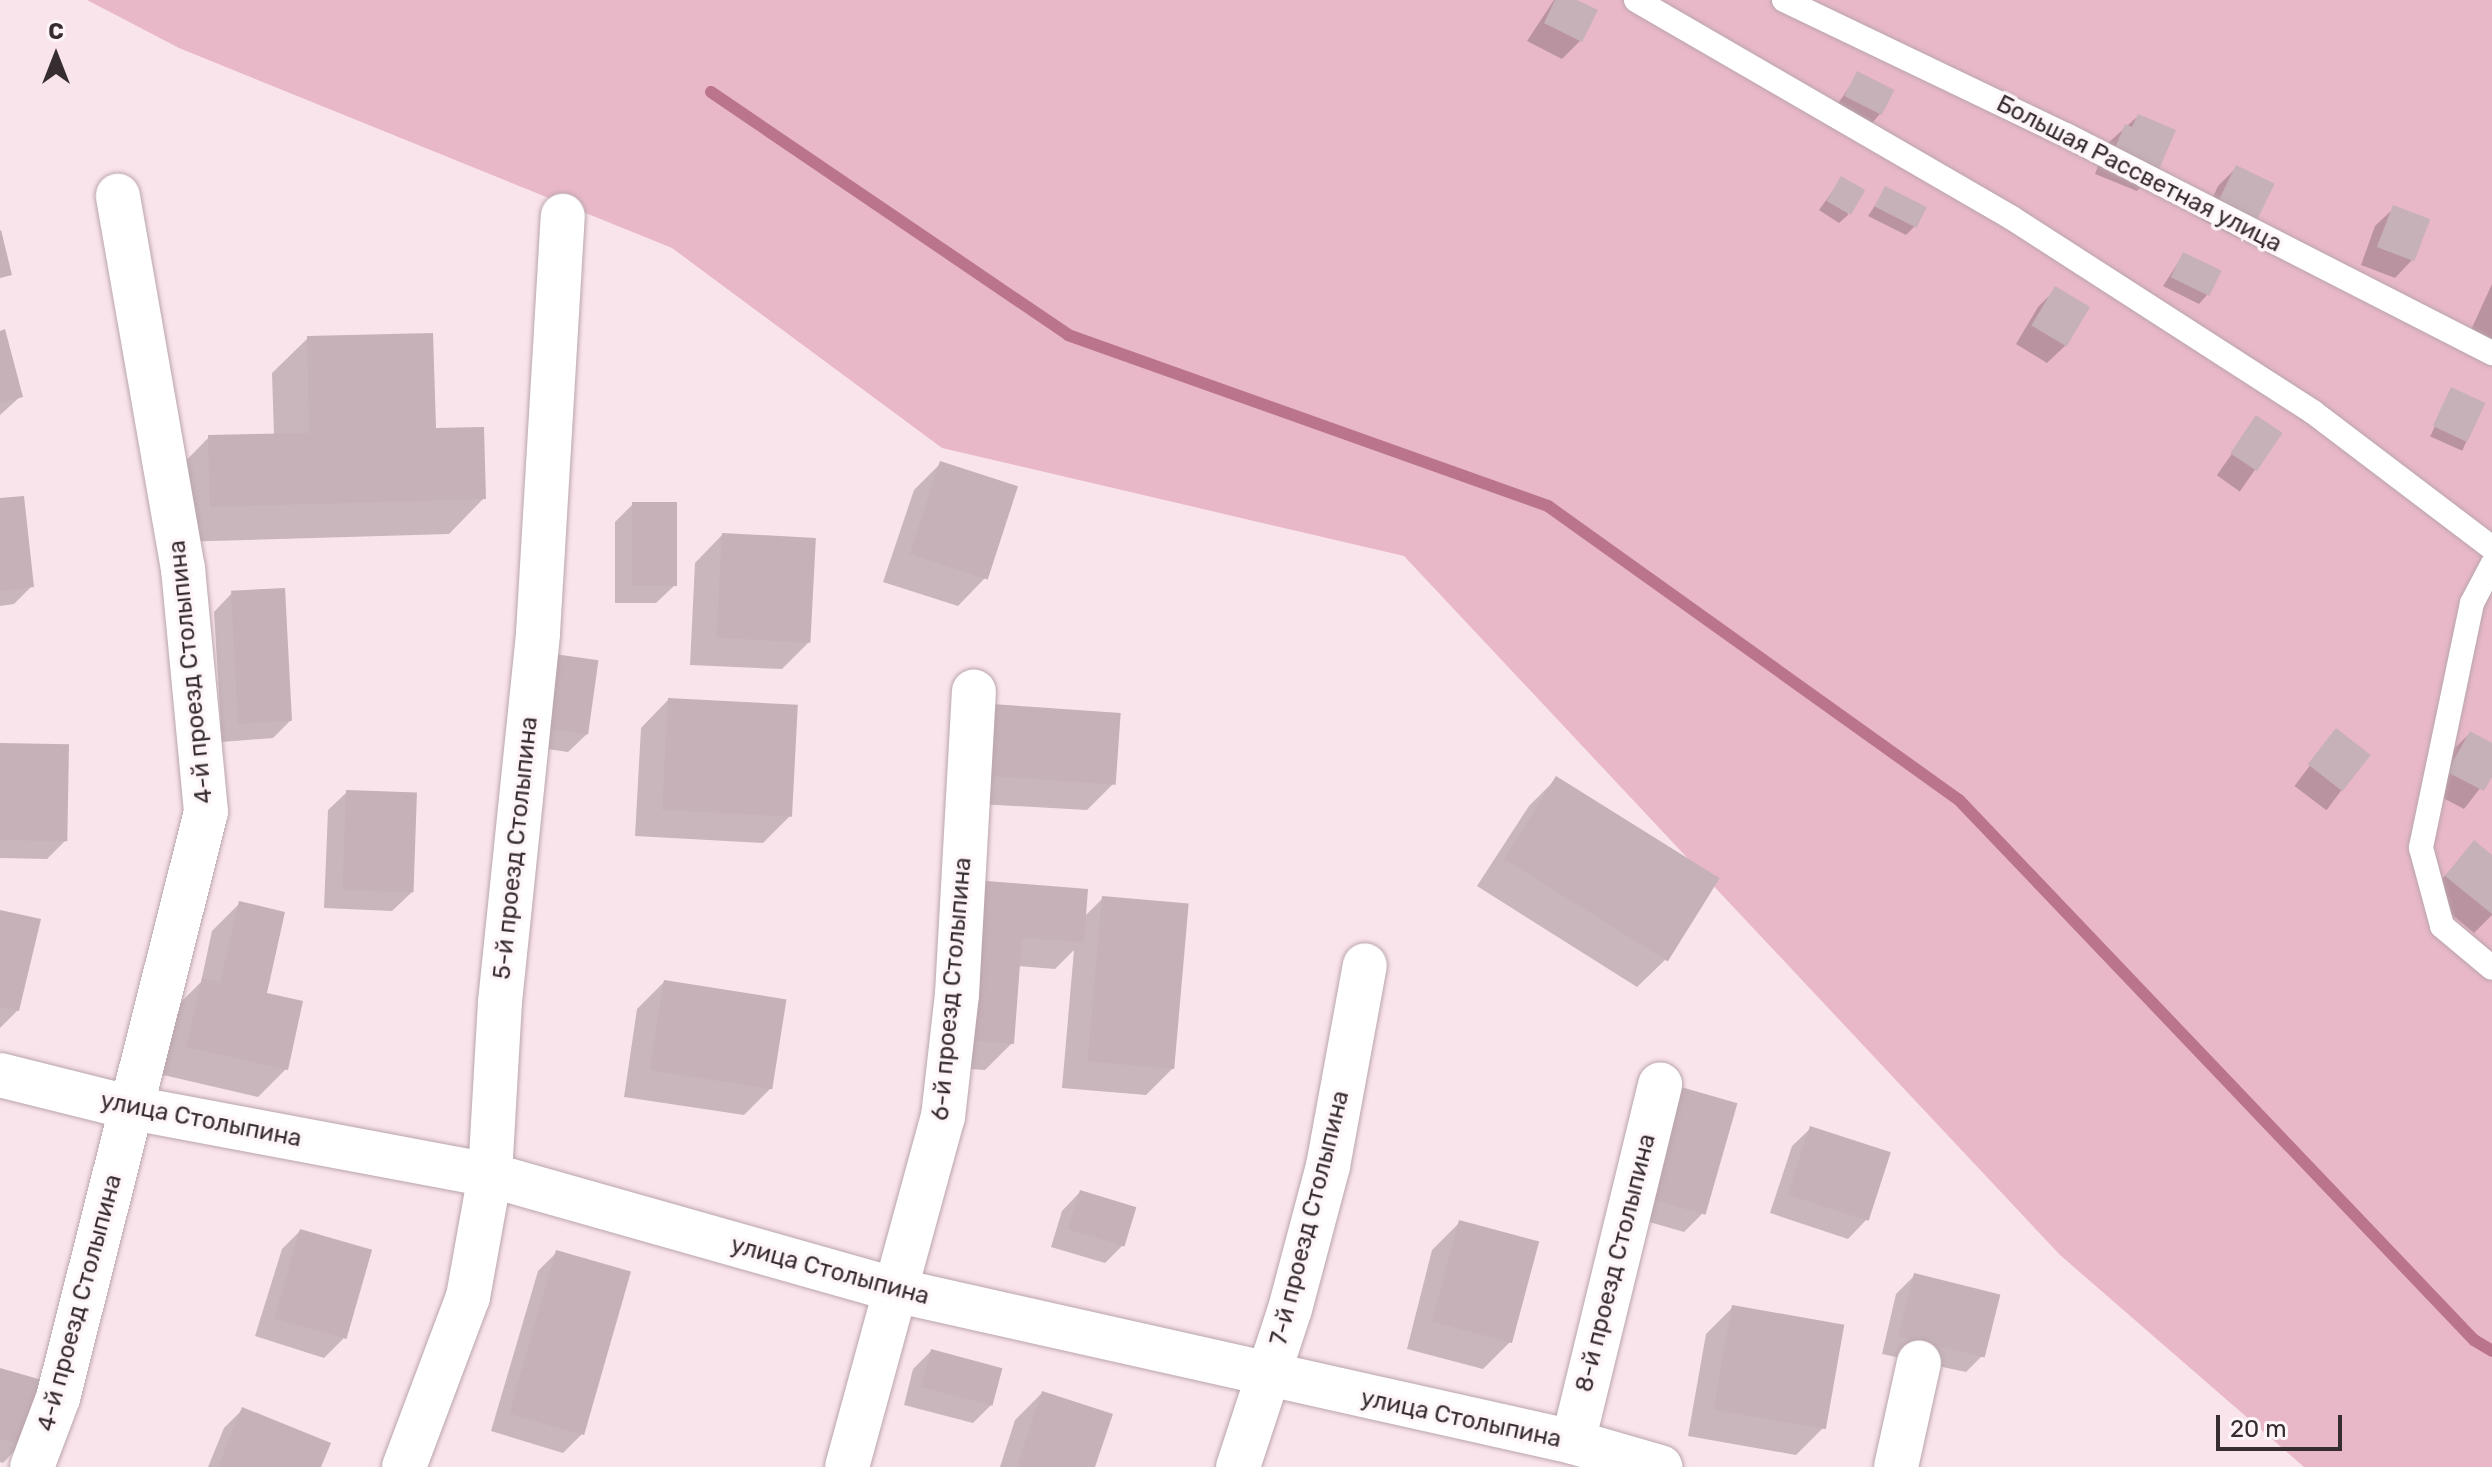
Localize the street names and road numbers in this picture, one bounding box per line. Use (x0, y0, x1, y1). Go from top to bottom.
street label: Большая Рассветная улица (1992, 89, 2286, 259)
street label: 4-й проезд Столыпина (163, 539, 219, 805)
street label: 5-й проезд Столыпина (488, 715, 544, 981)
street label: 6-й проезд Столыпина (926, 856, 978, 1122)
street label: улица Столыпина (98, 1086, 304, 1154)
street label: 7-й проезд Столыпина (1264, 1088, 1356, 1348)
street label: 8-й проезд Столыпина (1570, 1131, 1662, 1395)
street label: 4-й проезд Столыпина (32, 1171, 128, 1435)
street label: улица Столыпина (728, 1231, 932, 1311)
street label: улица Столыпина (1358, 1384, 1564, 1454)

